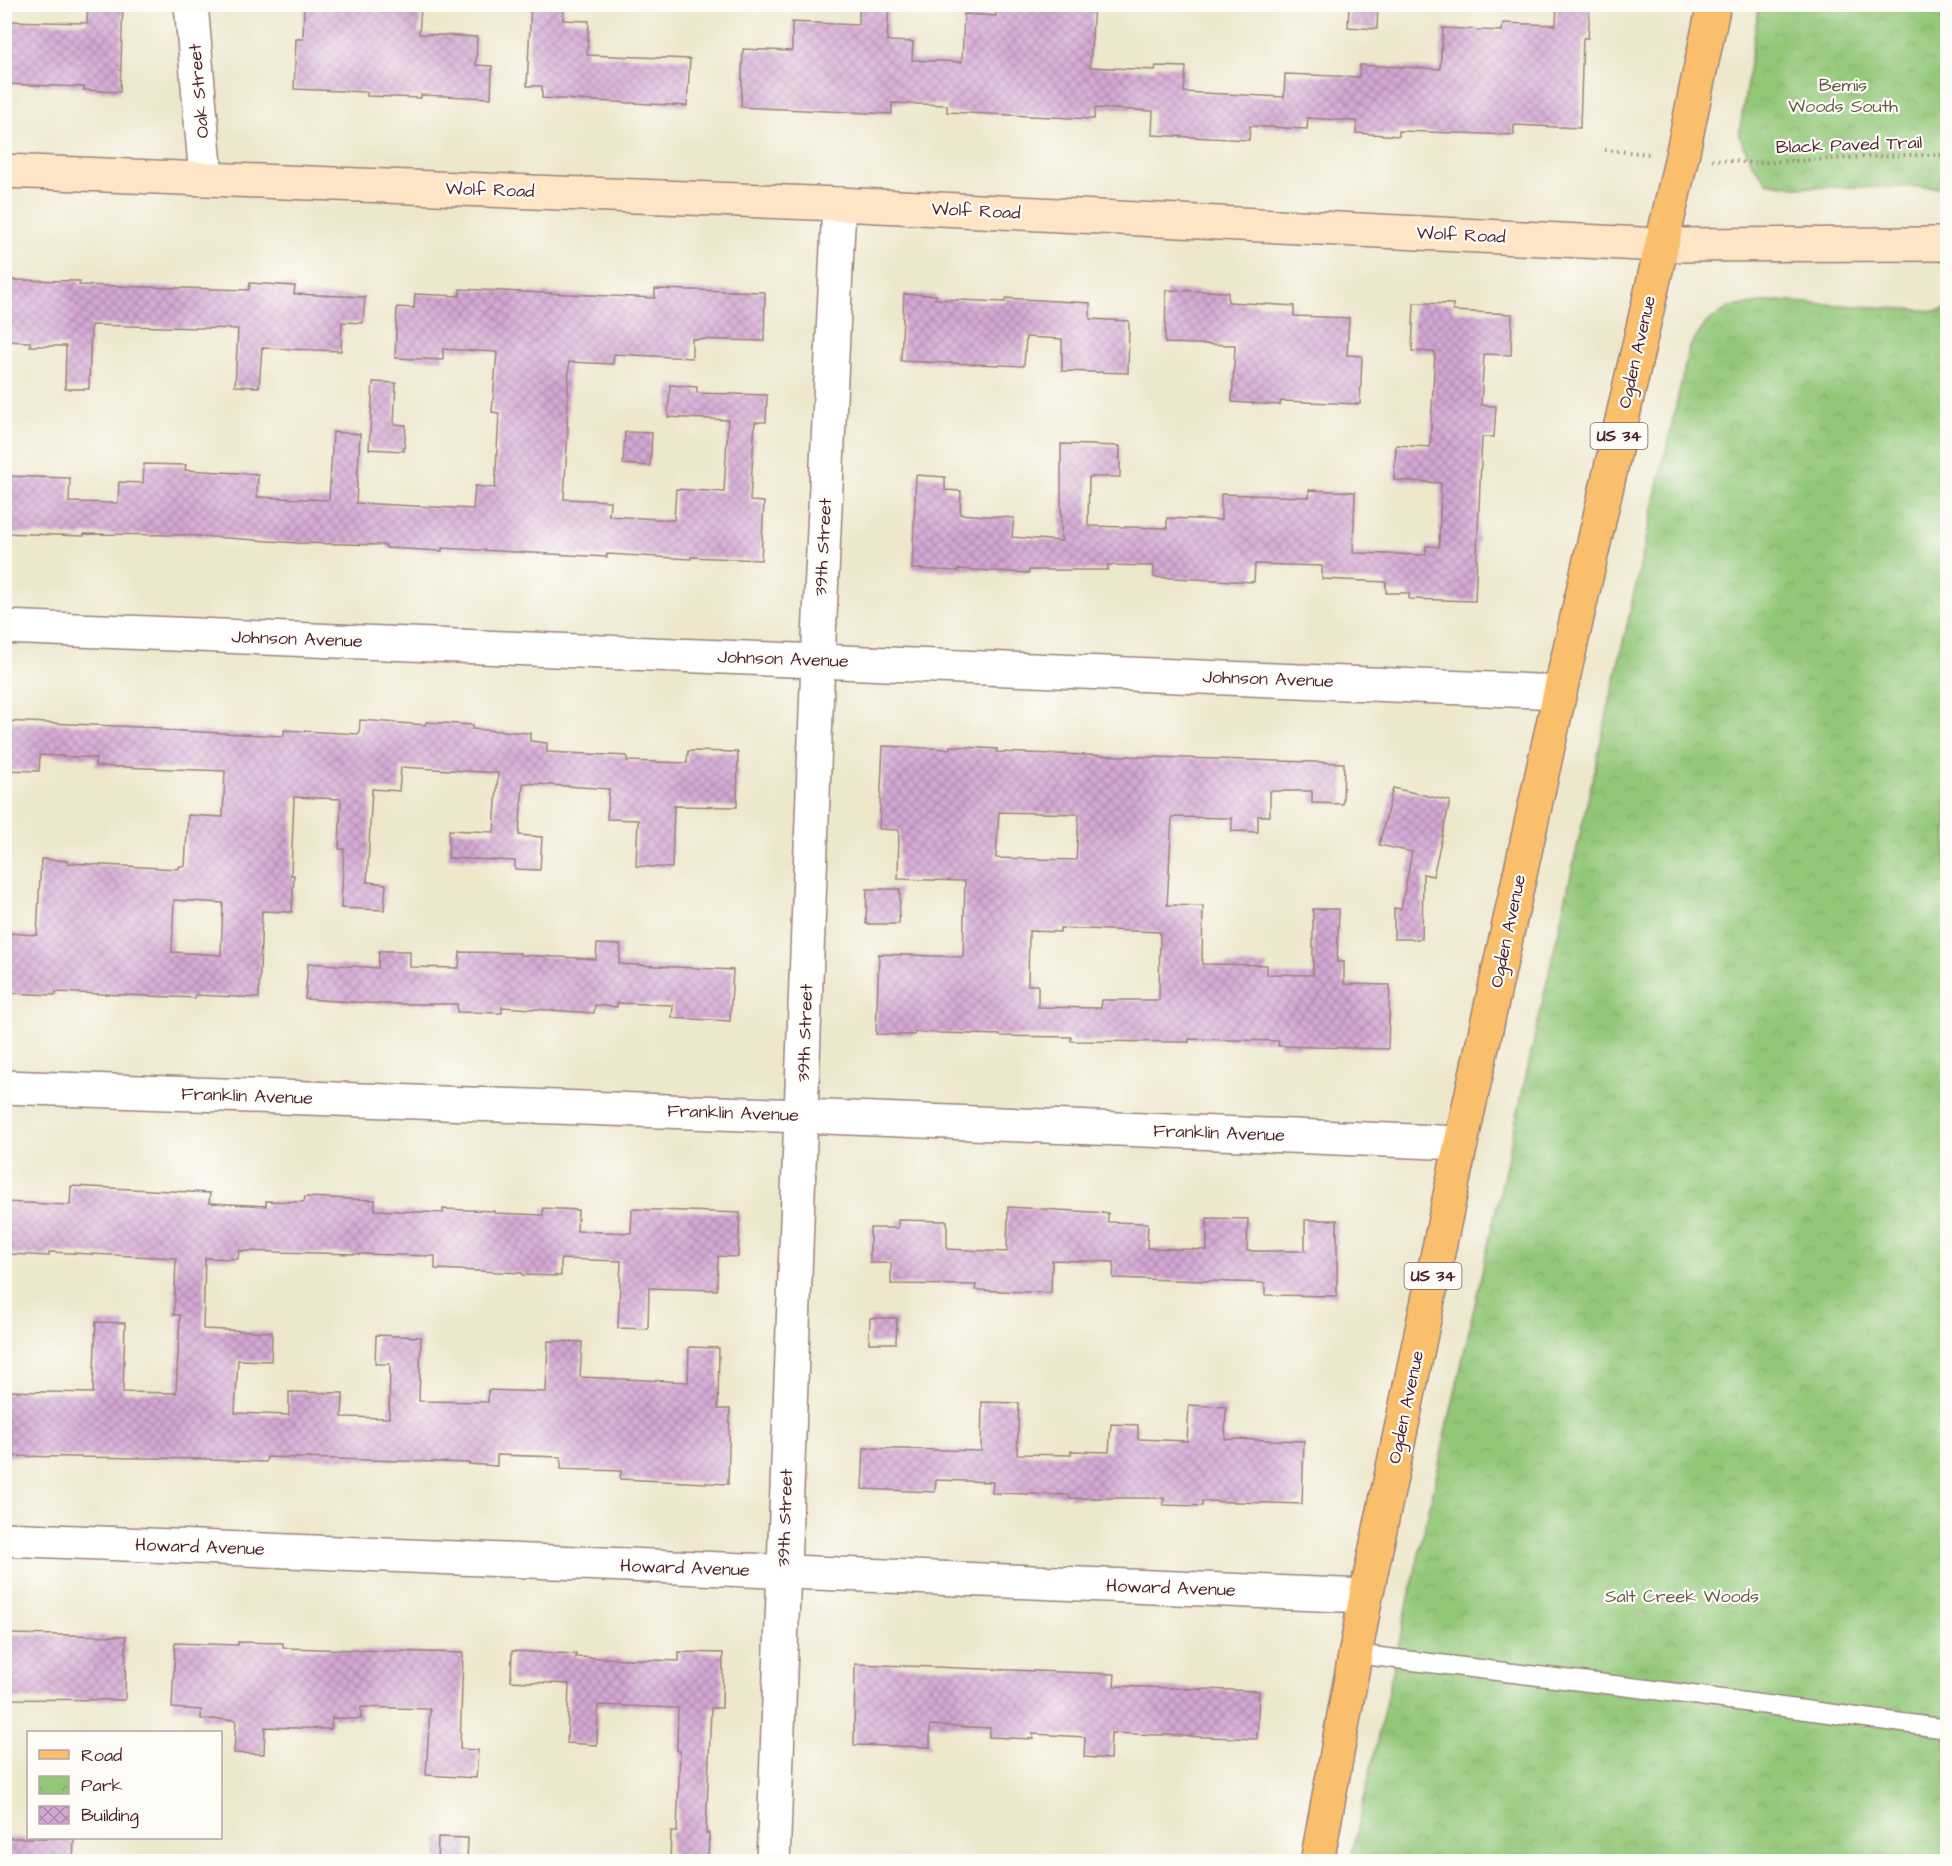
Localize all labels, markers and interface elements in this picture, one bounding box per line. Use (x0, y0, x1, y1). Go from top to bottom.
street label: Oak Street (182, 42, 216, 139)
park label: Bemis Woods South (1788, 73, 1898, 119)
street label: Black Paved Trail (1775, 130, 1923, 160)
street label: Wolf Road (445, 176, 535, 204)
street label: Wolf Road (931, 196, 1021, 226)
street label: Wolf Road (1416, 220, 1506, 250)
street label: Ogden Avenue (1612, 293, 1663, 411)
road number: US 34 (1590, 423, 1648, 449)
street label: 39th Street (808, 497, 838, 597)
street label: Johnson Avenue (231, 624, 363, 654)
street label: Johnson Avenue (717, 644, 849, 674)
street label: Johnson Avenue (1202, 664, 1334, 694)
street label: Ogden Avenue (1484, 872, 1533, 990)
street label: 39th Street (791, 983, 819, 1083)
street label: Franklin Avenue (181, 1081, 314, 1111)
street label: Franklin Avenue (667, 1098, 800, 1128)
street label: Franklin Avenue (1153, 1118, 1286, 1148)
road number: US 34 (1404, 1263, 1462, 1289)
street label: Ogden Avenue (1382, 1348, 1431, 1466)
street label: 39th Street (771, 1468, 799, 1568)
street label: Howard Avenue (135, 1532, 265, 1562)
street label: Howard Avenue (620, 1553, 750, 1583)
street label: Howard Avenue (1106, 1573, 1236, 1603)
park label: Salt Creek Woods (1605, 1584, 1759, 1609)
legend (27, 1731, 222, 1839)
text: Road (81, 1743, 122, 1768)
text: Park (81, 1773, 123, 1798)
text: Building (81, 1803, 139, 1829)

